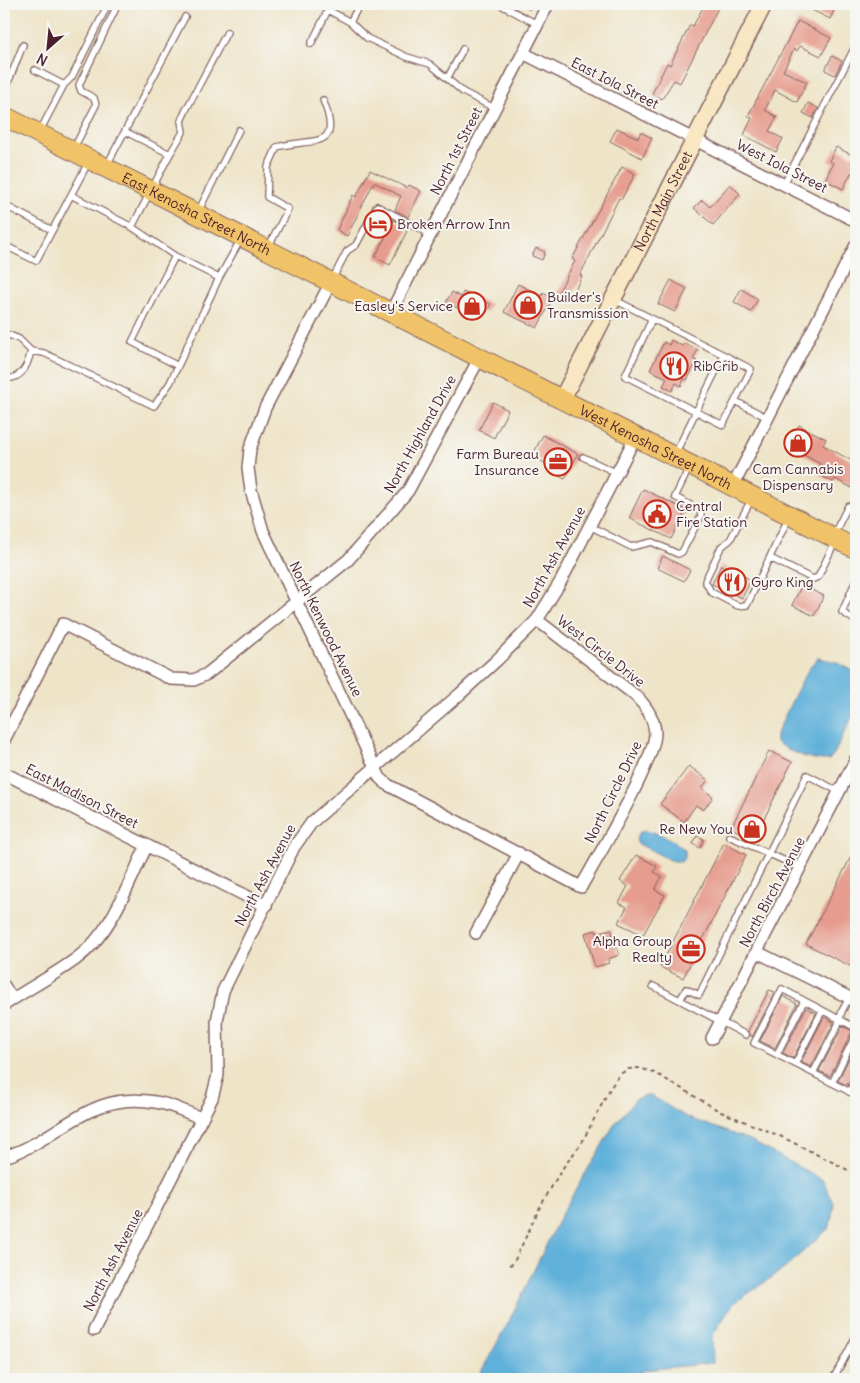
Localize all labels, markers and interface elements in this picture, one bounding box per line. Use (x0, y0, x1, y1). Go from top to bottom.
north arrow (22, 22, 72, 72)
text: N (34, 49, 50, 70)
street label: East Iola Street (568, 53, 662, 113)
street label: North 1st Street (426, 104, 486, 198)
street label: West Iola Street (734, 135, 831, 197)
street label: North Main Street (630, 148, 696, 255)
street label: East Kenosha Street North (119, 169, 274, 259)
hotel icon: Broken Arrow Inn (363, 209, 393, 239)
place label: Broken Arrow Inn (397, 215, 510, 233)
place label: Builder's Transmission (547, 288, 629, 322)
shop icon: Builder's Transmission (513, 290, 543, 320)
shop icon: Easley's Service (457, 291, 487, 321)
place label: Easley's Service (354, 297, 453, 315)
restaurant icon: RibCrib (659, 351, 689, 381)
place label: RibCrib (693, 357, 739, 375)
street label: North Highland Drive (380, 372, 460, 496)
street label: West Kenosha Street North (576, 401, 735, 493)
shop icon: Cam Cannabis Dispensary (783, 428, 813, 458)
place label: Farm Bureau Insurance (456, 445, 539, 479)
office icon: Farm Bureau Insurance (543, 447, 573, 477)
place label: Cam Cannabis Dispensary (752, 460, 844, 494)
place label: Central Fire Station (676, 497, 747, 531)
public building icon: Central Fire Station (642, 499, 672, 529)
street label: North Ash Avenue (519, 503, 589, 611)
street label: North Kenwood Avenue (285, 558, 367, 700)
restaurant icon: Gyro King (717, 567, 747, 597)
place label: Gyro King (751, 573, 814, 591)
street label: West Circle Drive (554, 611, 648, 691)
street label: North Circle Drive (580, 738, 646, 846)
street label: East Madison Street (23, 760, 142, 832)
shop icon: Re New You (737, 814, 767, 844)
place label: Re New You (659, 820, 733, 838)
street label: North Ash Avenue (231, 821, 299, 929)
street label: North Birch Avenue (735, 834, 809, 950)
place label: Alpha Group Realty (593, 932, 672, 966)
office icon: Alpha Group Realty (676, 934, 706, 964)
street label: North Ash Avenue (79, 1206, 147, 1314)

